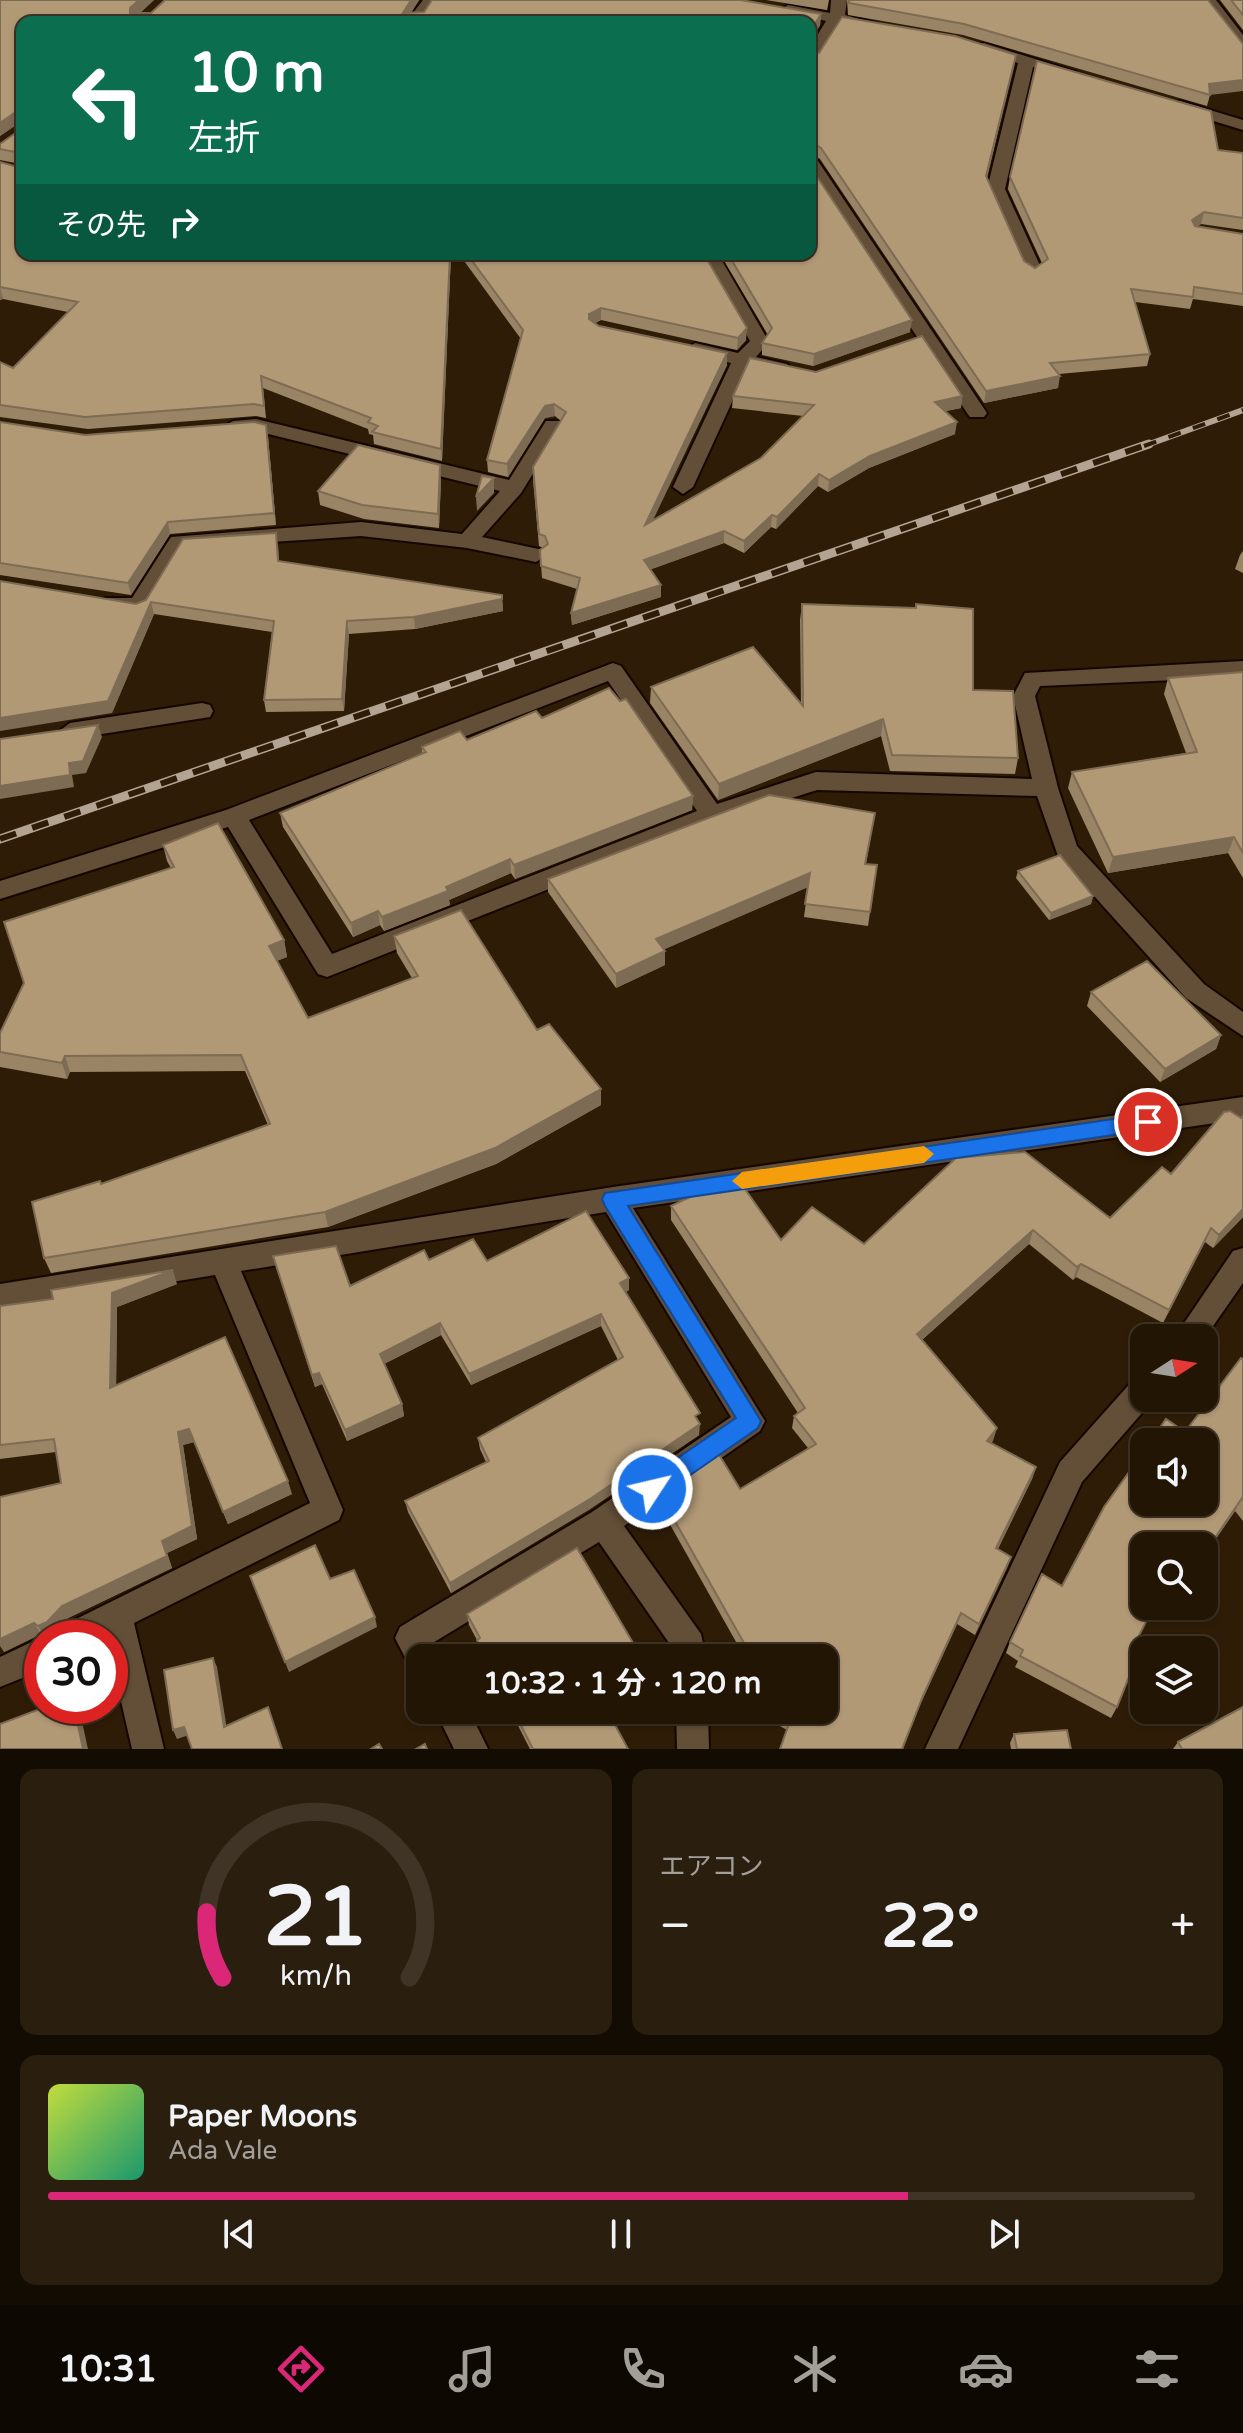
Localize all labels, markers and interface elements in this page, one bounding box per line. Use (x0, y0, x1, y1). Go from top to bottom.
text: 10 m (188, 40, 324, 107)
icon: left (56, 48, 160, 152)
text: 左折 (188, 117, 260, 160)
icon: right (162, 200, 206, 244)
text: その先 (56, 207, 146, 244)
pin (1114, 1088, 1182, 1156)
icon: arrive (1126, 1100, 1170, 1144)
north arrow (1130, 1324, 1218, 1412)
map controls (1130, 1324, 1218, 1724)
button: sound (1130, 1428, 1218, 1516)
position arrow (610, 1447, 694, 1531)
button: search (1130, 1532, 1218, 1620)
speed limit sign: 30 (24, 1620, 128, 1724)
button: layers (1130, 1636, 1218, 1724)
text: 10:32 · 1 分 · 120 m (483, 1665, 761, 1702)
text: エアコン (660, 1851, 764, 1882)
text: 21 (264, 1868, 368, 1968)
text: 22° (882, 1891, 980, 1963)
text: − (660, 1900, 691, 1953)
text: + (1170, 1900, 1195, 1953)
text: km/h (280, 1959, 352, 1993)
text: Paper Moons (168, 2098, 357, 2135)
text: Ada Vale (168, 2135, 277, 2166)
icon: previous (217, 2212, 261, 2256)
icon: pause (599, 2212, 643, 2256)
icon: next (982, 2212, 1026, 2256)
icon: directions (273, 2341, 329, 2397)
icon: music (444, 2341, 500, 2397)
icon: phone (615, 2341, 671, 2397)
icon: climate (787, 2341, 843, 2397)
icon: car (958, 2341, 1014, 2397)
icon: filters (1129, 2341, 1185, 2397)
text: 10:31 (58, 2348, 157, 2391)

